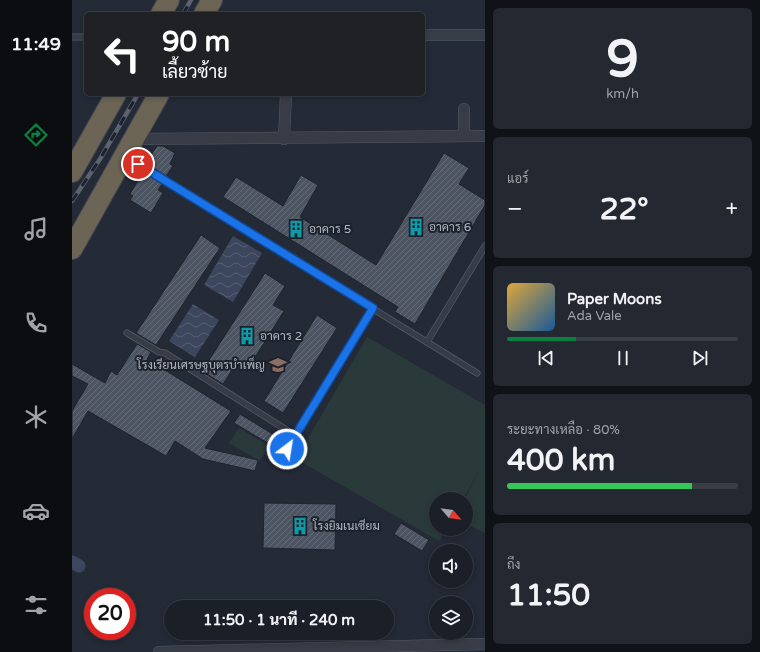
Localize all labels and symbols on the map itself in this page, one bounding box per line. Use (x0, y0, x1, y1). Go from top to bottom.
pin (121, 147, 155, 181)
building icon: อาคาร 6 (406, 217, 426, 237)
building icon: อาคาร 5 (286, 219, 306, 239)
place label: อาคาร 6 (429, 220, 471, 234)
place label: อาคาร 5 (309, 222, 351, 236)
building icon: อาคาร 2 (237, 326, 257, 346)
place label: อาคาร 2 (260, 329, 302, 343)
school or university icon: โรงเรียนเศรษฐบุตรบำเพ็ญ (268, 355, 288, 375)
place label: โรงเรียนเศรษฐบุตรบำเพ็ญ (136, 356, 265, 374)
position arrow (266, 428, 308, 470)
north arrow (429, 492, 473, 536)
building icon: โรงยิมเนเซียม (290, 516, 310, 536)
place label: โรงยิมเนเซียม (312, 518, 380, 533)
speed limit sign: 20 (84, 588, 136, 640)

